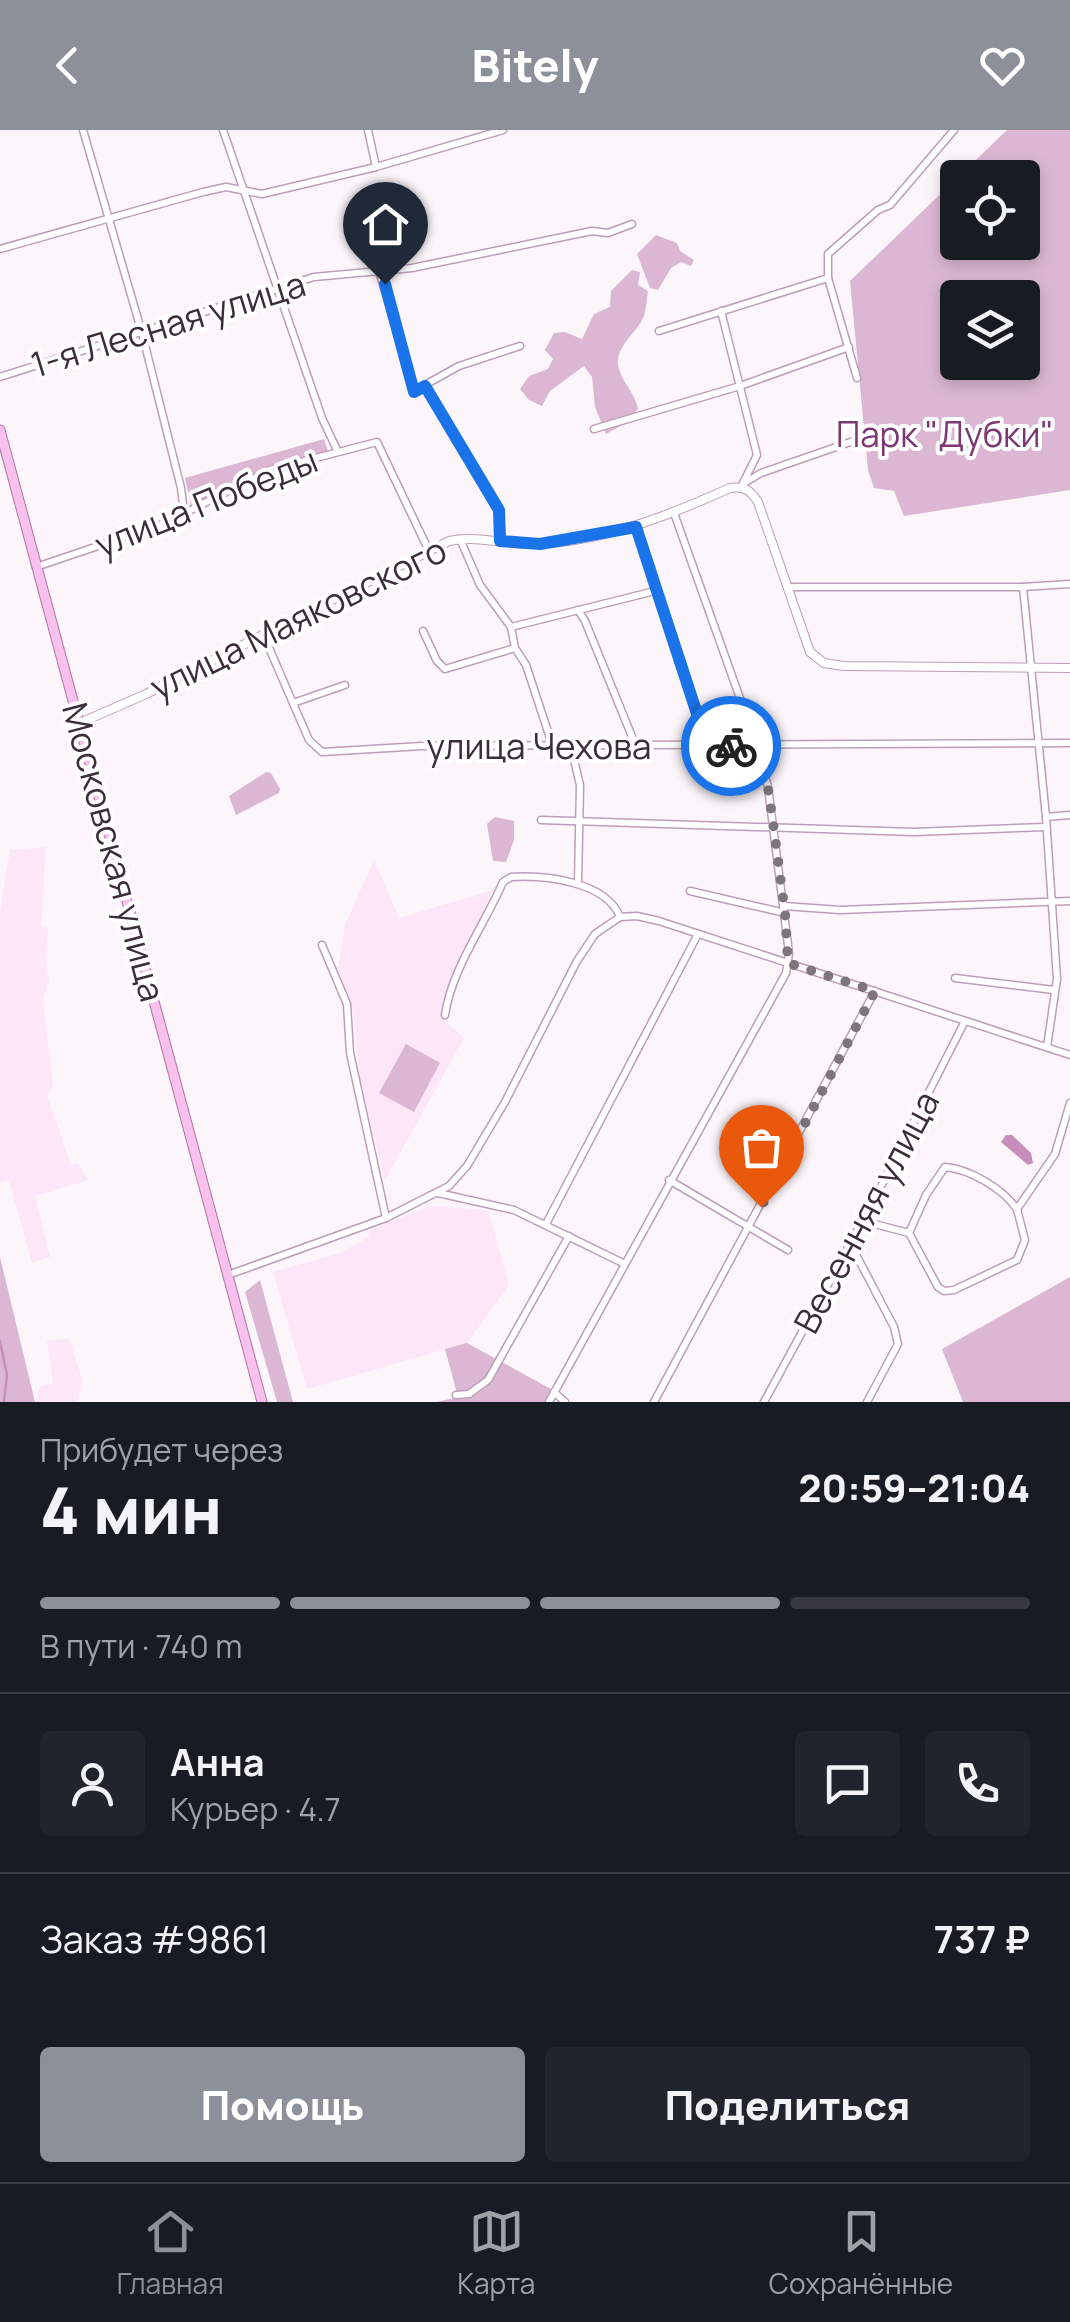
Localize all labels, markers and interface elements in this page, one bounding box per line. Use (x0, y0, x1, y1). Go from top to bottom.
text: Bitely (472, 34, 598, 96)
icon: back (40, 38, 95, 93)
icon: heart (975, 38, 1030, 93)
map controls (940, 160, 1040, 380)
button: locate (940, 160, 1040, 260)
pin (343, 182, 428, 285)
icon: home (358, 197, 413, 252)
street label: 1-я Лесная улица (25, 259, 311, 389)
button: layers (940, 280, 1040, 380)
park label: Парк "Дубки" (836, 410, 1054, 458)
street label: улица Победы (88, 436, 324, 568)
street label: улица Маяковского (142, 525, 454, 711)
courier (681, 696, 781, 796)
street label: Московская улица (51, 697, 177, 1007)
icon: bike (704, 719, 759, 774)
street label: улица Чехова (427, 722, 651, 770)
street label: Весенняя улица (782, 1083, 950, 1341)
pin (719, 1105, 804, 1208)
icon: bag (734, 1120, 789, 1175)
text: Прибудет через (40, 1428, 283, 1472)
text: 20:59–21:04 (799, 1461, 1030, 1513)
text: 4 мин (40, 1465, 222, 1554)
text: В пути · 740 m (40, 1624, 242, 1668)
button: person (40, 1731, 145, 1836)
button: chat (795, 1731, 900, 1836)
button: phone (925, 1731, 1030, 1836)
text: Анна (170, 1735, 265, 1787)
text: Курьер · 4.7 (170, 1787, 341, 1831)
text: Заказ #9861 (40, 1912, 269, 1964)
text: 737 ₽ (934, 1912, 1030, 1964)
button: Помощь (40, 2047, 525, 2162)
button: Поделиться (545, 2047, 1030, 2162)
tab: Главная (117, 2204, 224, 2302)
tab: Карта (457, 2204, 535, 2302)
tab: Сохранённые (769, 2204, 953, 2302)

